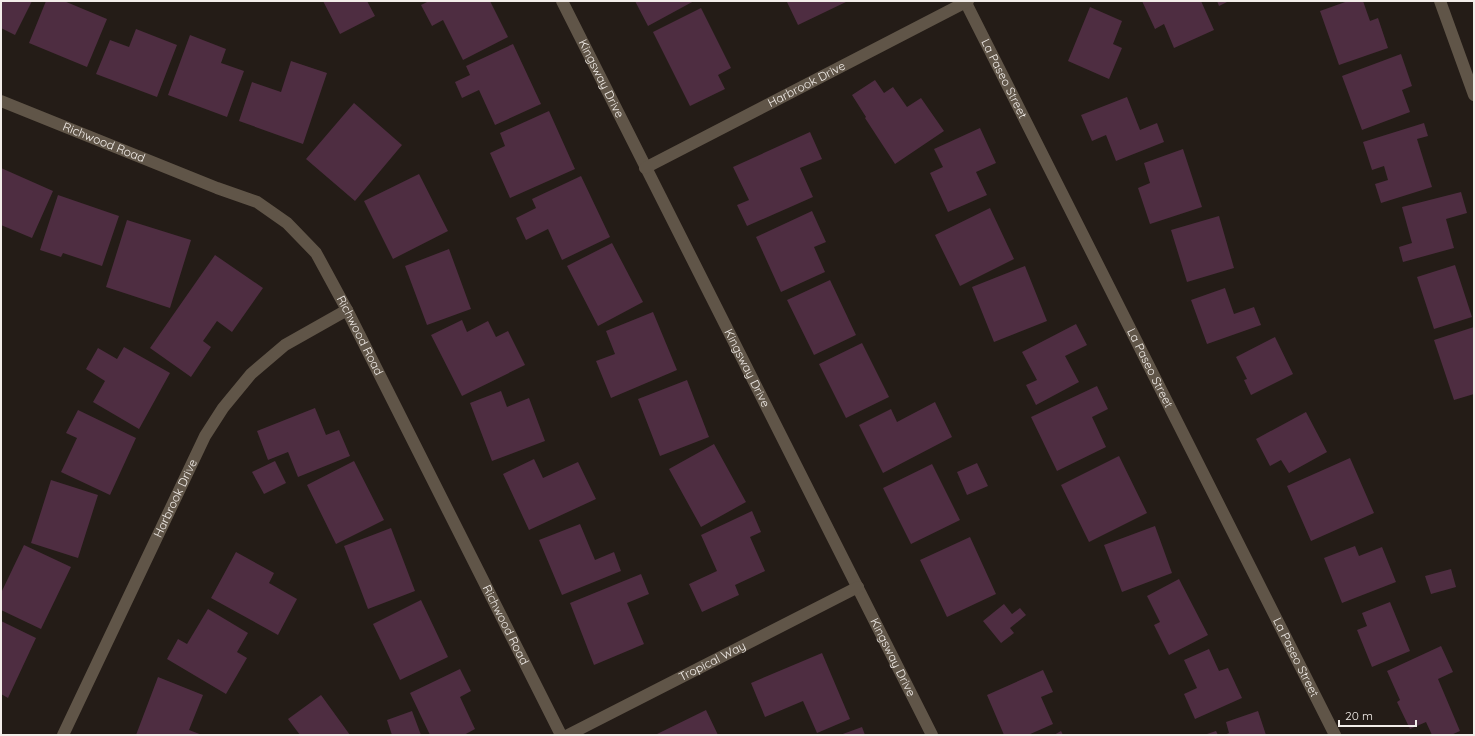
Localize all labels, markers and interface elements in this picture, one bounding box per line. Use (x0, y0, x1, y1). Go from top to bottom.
street label: La Paseo Street (978, 36, 1031, 121)
street label: Kingsway Drive (576, 37, 628, 120)
street label: Harbrook Drive (765, 58, 848, 110)
street label: Richwood Road (61, 119, 148, 165)
street label: Richwood Road (334, 293, 387, 378)
street label: Kingsway Drive (721, 326, 774, 410)
street label: La Paseo Street (1124, 326, 1177, 410)
street label: Harbrook Drive (150, 456, 200, 540)
street label: Richwood Road (480, 582, 532, 667)
street label: Kingsway Drive (867, 615, 919, 699)
street label: La Paseo Street (1270, 615, 1323, 699)
street label: Tropical Way (676, 638, 748, 684)
scale bar (1339, 702, 1416, 728)
text: 20 m (1345, 708, 1373, 723)

